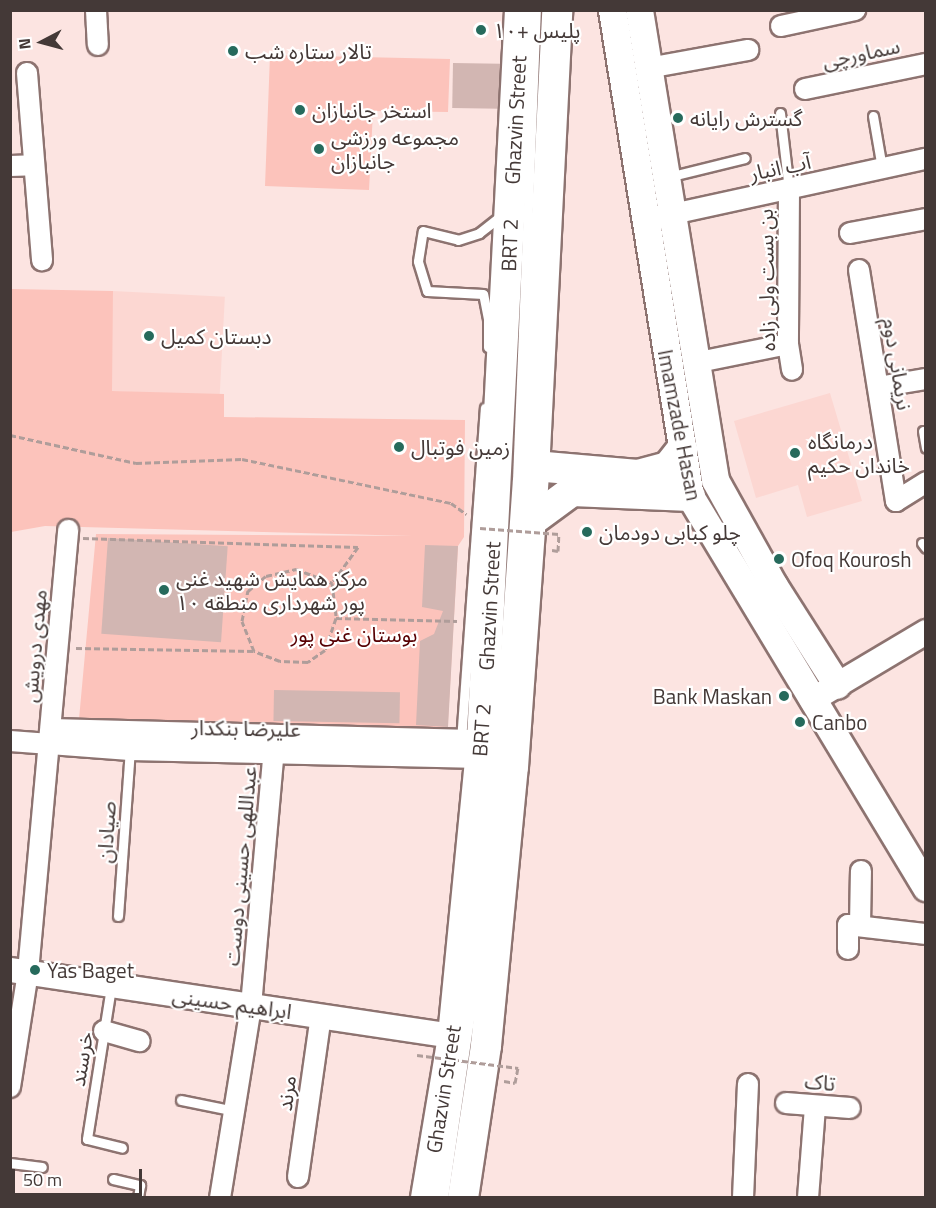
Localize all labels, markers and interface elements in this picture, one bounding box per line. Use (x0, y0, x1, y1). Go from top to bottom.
north arrow (12, 12, 72, 72)
place label: پلیس +۱۰ (493, 17, 580, 43)
marker: پلیس +۱۰ (474, 23, 488, 37)
street label: سماورچی (820, 32, 902, 74)
text: N (12, 37, 37, 51)
place label: تالار ستاره شب (245, 38, 372, 64)
marker: تالار ستاره شب (226, 44, 240, 58)
street label: Ghazvin Street (499, 55, 531, 185)
place label: استخر جانبازان (312, 97, 432, 123)
marker: استخر جانبازان (293, 103, 307, 117)
place label: گسترش رایانه (690, 105, 802, 131)
marker: گسترش رایانه (671, 111, 685, 125)
place label: مجموعه ورزشی جانبازان (331, 124, 459, 174)
marker: مجموعه ورزشی جانبازان (312, 142, 326, 156)
street label: آب انبار (747, 148, 813, 186)
street label: بن بست ولی زاده (752, 209, 780, 351)
street label: BRT 2 (495, 218, 523, 272)
street label: نریمانی دوم (878, 316, 918, 412)
place label: دبستان کمیل (161, 323, 271, 349)
marker: دبستان کمیل (142, 329, 156, 343)
street label: Imamzade Hasan (653, 347, 707, 503)
place label: درمانگاه خاندان حکیم (808, 428, 910, 478)
place label: زمین فوتبال (411, 434, 510, 460)
marker: زمین فوتبال (392, 440, 406, 454)
marker: درمانگاه خاندان حکیم (786, 444, 804, 462)
place label: چلو کبابی دودمان (599, 519, 741, 545)
marker: چلو کبابی دودمان (580, 525, 594, 539)
street label: Ghazvin Street (473, 541, 505, 671)
place label: Ofoq Kourosh (791, 546, 911, 572)
marker: Ofoq Kourosh (772, 552, 786, 566)
place label: مرکز همایش شهید غنی پور شهرداری منطقه ۱۰ (176, 565, 368, 615)
marker: مرکز همایش شهید غنی پور شهرداری منطقه ۱۰ (157, 583, 171, 597)
street label: مهدی درویش (17, 588, 51, 704)
park label: بوستان غنی پور (291, 621, 417, 647)
place label: Bank Maskan (653, 683, 772, 709)
marker: Bank Maskan (777, 689, 791, 703)
street label: BRT 2 (467, 703, 495, 757)
place label: Canbo (812, 709, 867, 735)
street label: علیرضا بنکدار (191, 714, 301, 742)
marker: Canbo (793, 715, 807, 729)
street label: عبداللهی حسینی دوست (219, 765, 261, 967)
street label: صیادان (91, 800, 121, 864)
place label: Yas Baget (47, 957, 134, 983)
marker: Yas Baget (28, 963, 42, 977)
street label: ابراهیم حسینی (171, 982, 293, 1024)
street label: Ghazvin Street (420, 1023, 466, 1155)
street label: خرسند (64, 1030, 98, 1088)
street label: تاک (804, 1068, 836, 1096)
street label: مرند (271, 1074, 301, 1112)
scale bar (15, 1157, 146, 1195)
text: 50 m (23, 1166, 62, 1193)

